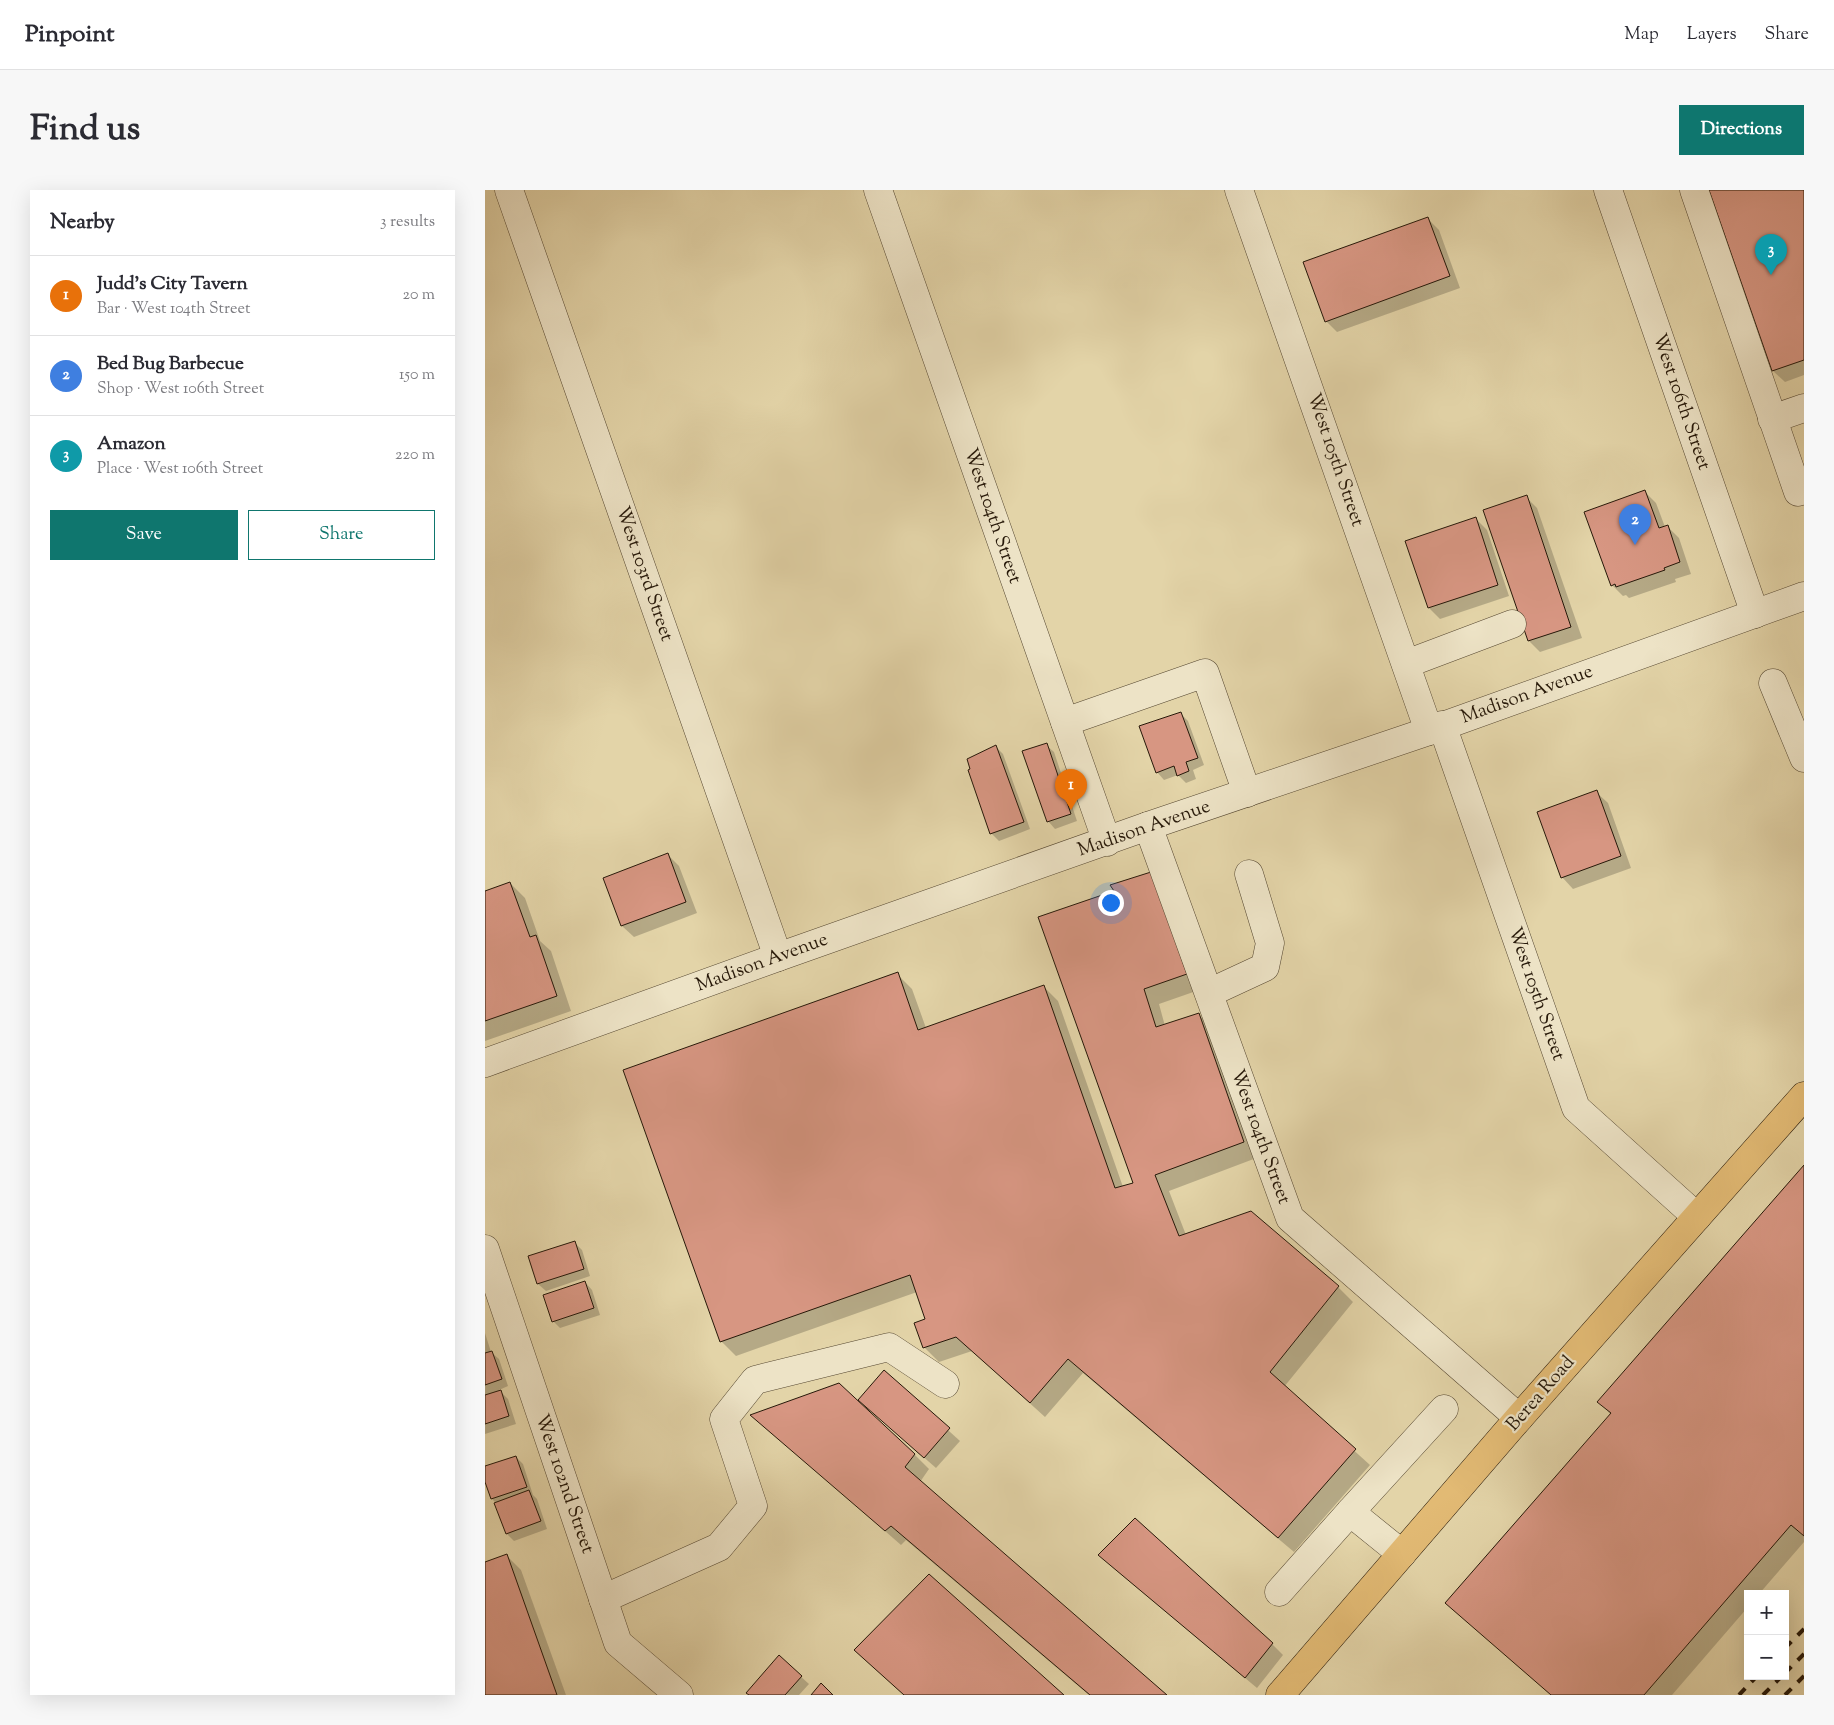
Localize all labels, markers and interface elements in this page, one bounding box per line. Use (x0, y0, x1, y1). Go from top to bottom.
text: Pinpoint (25, 18, 114, 52)
text: Map (1624, 22, 1659, 48)
text: Layers (1687, 22, 1737, 48)
text: Share (1765, 22, 1809, 48)
text: Find us (30, 105, 140, 156)
button: Directions (1679, 105, 1804, 155)
text: Nearby (50, 208, 115, 238)
text: 3 results (380, 211, 435, 234)
pin: 3 (1755, 234, 1787, 275)
text: Judd's City Tavern (97, 271, 248, 298)
text: 1 (63, 284, 69, 307)
text: 20 m (402, 284, 435, 307)
text: Bar · West 104th Street (97, 298, 250, 321)
street label: West 106th Street (1645, 330, 1717, 474)
text: Bed Bug Barbecue (97, 351, 244, 378)
text: 2 (62, 364, 70, 387)
text: 150 m (399, 364, 435, 387)
text: Shop · West 106th Street (97, 378, 264, 401)
street label: West 105th Street (1299, 390, 1371, 531)
text: Amazon (97, 431, 166, 458)
text: 3 (63, 444, 69, 467)
text: 220 m (395, 444, 435, 467)
street label: West 104th Street (956, 445, 1028, 588)
text: Place · West 106th Street (97, 458, 263, 481)
street label: West 103rd Street (608, 503, 680, 645)
pin: 2 (1619, 504, 1651, 545)
button: Save (50, 510, 238, 560)
button: Share (248, 510, 435, 560)
street label: Madison Avenue (1457, 659, 1597, 731)
pin: 1 (1055, 769, 1087, 810)
street label: Madison Avenue (1074, 794, 1214, 864)
your location (1098, 890, 1124, 916)
street label: West 105th Street (1500, 924, 1572, 1065)
street label: Madison Avenue (692, 927, 832, 999)
street label: West 104th Street (1223, 1066, 1297, 1209)
street label: Berea Road (1501, 1350, 1582, 1438)
street label: West 102nd Street (527, 1411, 601, 1558)
map controls (1744, 1590, 1789, 1680)
button: + (1744, 1590, 1789, 1635)
button: − (1744, 1635, 1789, 1680)

